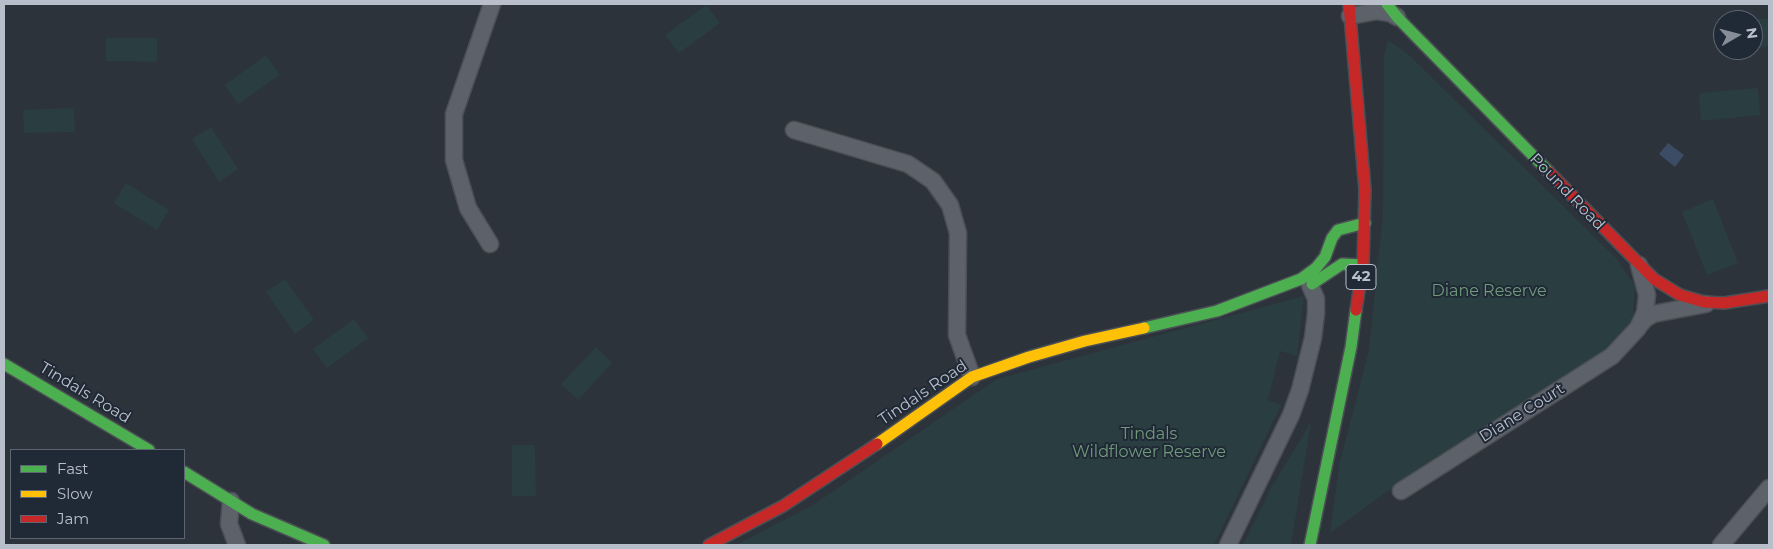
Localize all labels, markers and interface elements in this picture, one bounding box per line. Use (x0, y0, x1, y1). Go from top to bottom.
north arrow (1713, 10, 1763, 60)
text: N (1742, 26, 1762, 40)
street label: Pound Road (1525, 149, 1609, 235)
road number: 42 (1346, 264, 1376, 290)
park label: Diane Reserve (1431, 281, 1547, 301)
street label: Tindals Road (875, 356, 971, 430)
street label: Tindals Road (36, 358, 134, 428)
street label: Diane Court (1476, 379, 1568, 447)
park label: Tindals Wildflower Reserve (1072, 424, 1226, 462)
legend (10, 449, 185, 539)
text: Fast (57, 459, 88, 478)
text: Slow (57, 484, 93, 503)
text: Jam (57, 509, 89, 528)

